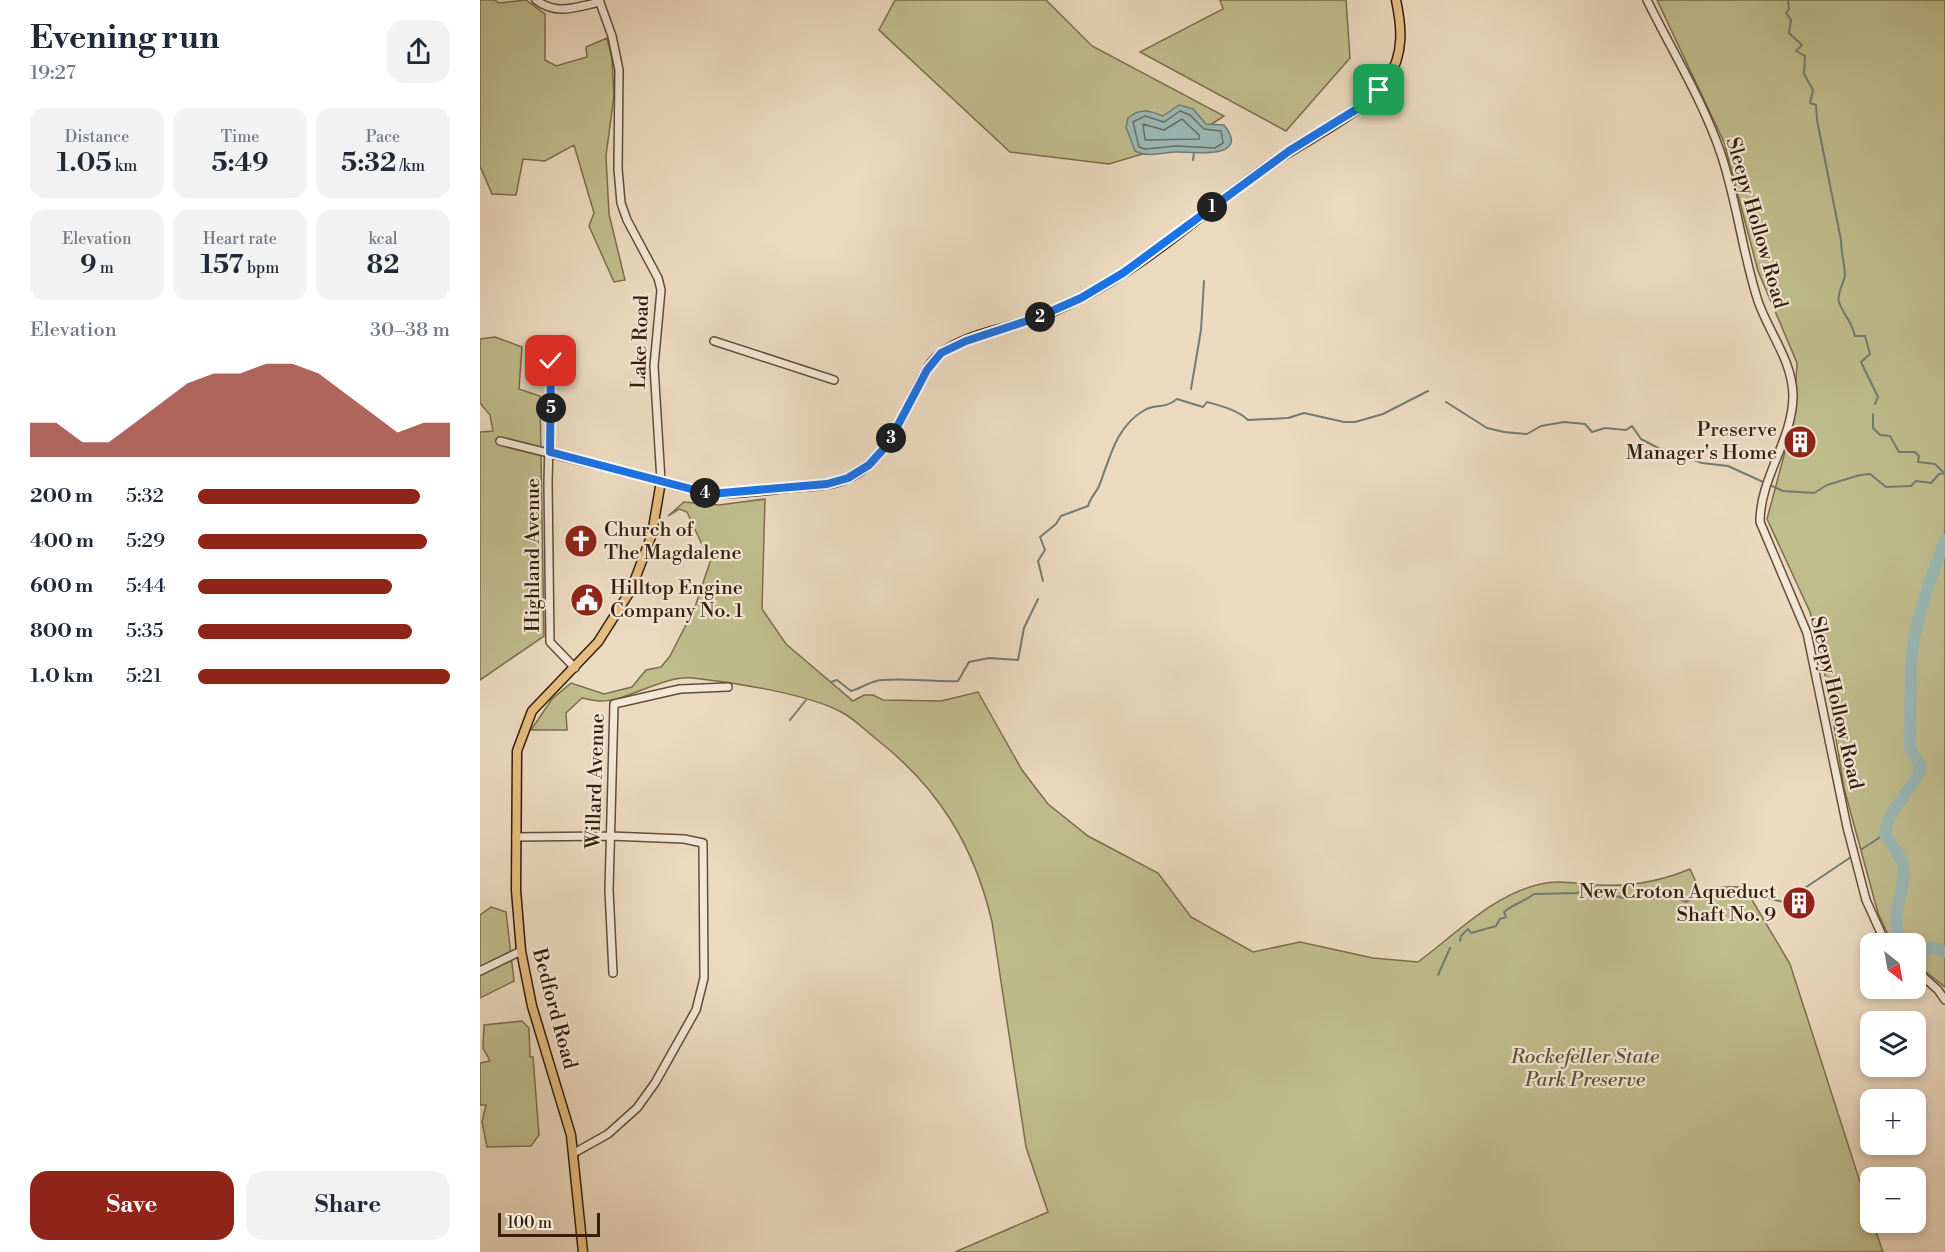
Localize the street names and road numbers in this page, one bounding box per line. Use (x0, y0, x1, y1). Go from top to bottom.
street label: Sleepy Hollow Road (1720, 135, 1793, 312)
street label: Lake Road (627, 294, 655, 390)
street label: Highland Avenue (521, 478, 546, 632)
street label: Sleepy Hollow Road (1804, 614, 1868, 793)
street label: Willard Avenue (581, 713, 611, 850)
street label: Bedford Road (526, 945, 582, 1073)

